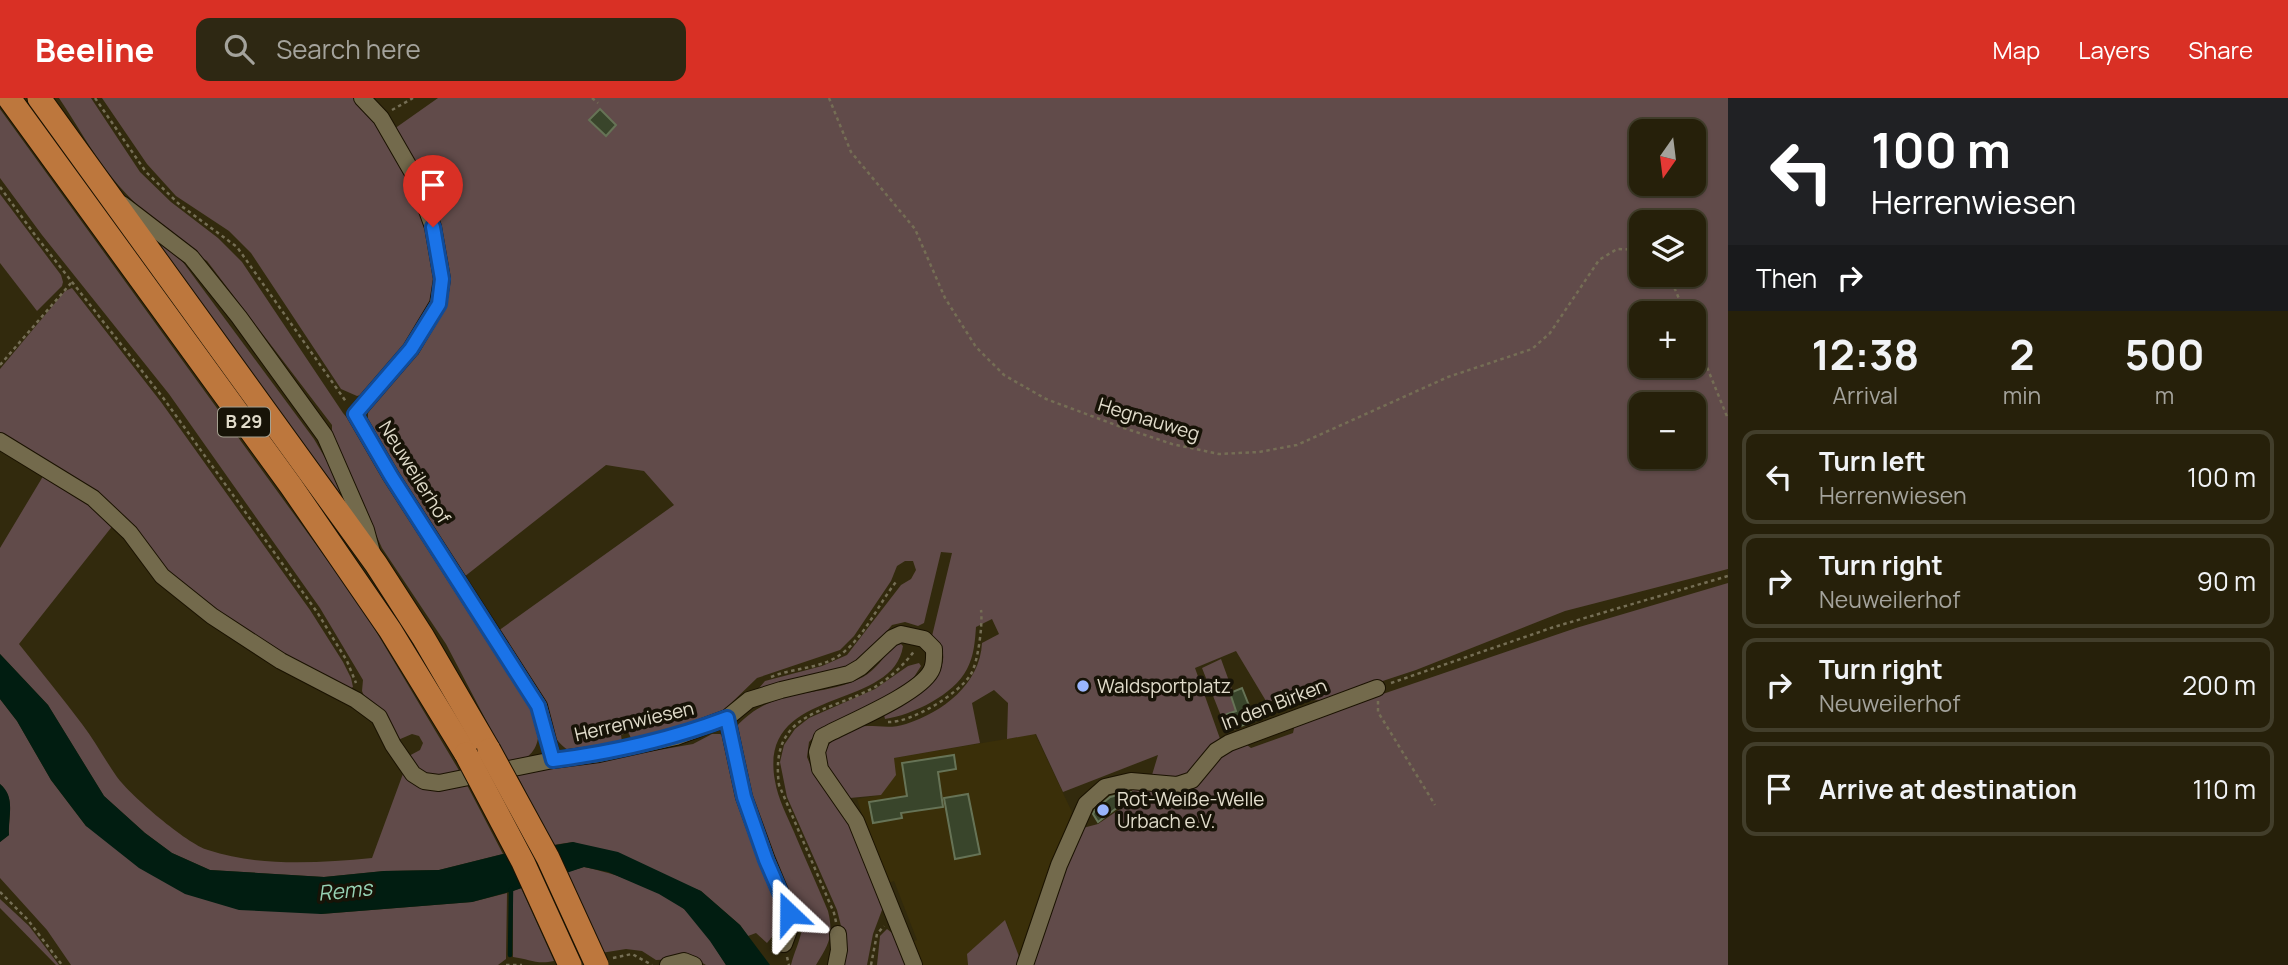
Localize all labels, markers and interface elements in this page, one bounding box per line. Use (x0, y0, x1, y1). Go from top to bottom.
search box (196, 18, 686, 81)
text: Beeline (35, 27, 154, 72)
icon: search (220, 30, 258, 68)
text: Search here (276, 31, 421, 67)
text: Map (1993, 33, 2040, 66)
text: Layers (2078, 33, 2150, 66)
text: Share (2188, 33, 2253, 66)
text: 100 m (1871, 116, 2011, 183)
north arrow (1629, 119, 1706, 196)
map controls (1629, 119, 1706, 469)
icon: left (1756, 126, 1847, 217)
pin (403, 155, 463, 227)
icon: arrive (414, 166, 452, 204)
text: Herrenwiesen (1871, 180, 2076, 224)
button: layers (1629, 210, 1706, 287)
icon: right (1831, 259, 1869, 297)
text: Then (1756, 260, 1817, 296)
button: + (1629, 301, 1706, 378)
text: 12:38 (1811, 325, 1919, 383)
text: 2 (2010, 325, 2035, 383)
text: 500 (2125, 325, 2205, 383)
text: Arrival (1833, 379, 1898, 411)
text: min (2003, 379, 2041, 411)
text: m (2155, 379, 2174, 411)
street label: Hegnauweg (1095, 391, 1203, 447)
button: − (1629, 392, 1706, 469)
road number: B 29 (218, 408, 270, 436)
street label: Neuweilerhof (373, 416, 457, 529)
text: Turn left (1819, 443, 1926, 479)
icon: left (1760, 458, 1798, 496)
text: 100 m (2187, 459, 2256, 495)
text: Herrenwiesen (1819, 479, 1967, 511)
text: Turn right (1819, 547, 1943, 583)
icon: right (1760, 562, 1798, 600)
text: 90 m (2197, 563, 2256, 599)
text: Neuweilerhof (1819, 583, 1960, 615)
text: Turn right (1819, 651, 1943, 687)
icon: right (1760, 666, 1798, 704)
text: 200 m (2182, 667, 2256, 703)
street label: In den Birken (1218, 672, 1330, 736)
place label: Waldsportplatz (1097, 673, 1231, 699)
marker: Waldsportplatz (1075, 678, 1091, 694)
text: Neuweilerhof (1819, 687, 1960, 719)
street label: Herrenwiesen (572, 695, 696, 747)
icon: arrive (1760, 770, 1798, 808)
text: Arrive at destination (1819, 771, 2077, 807)
text: 110 m (2193, 771, 2256, 807)
place label: Rot-Weiße-Welle Urbach e.V. (1117, 786, 1264, 834)
marker: Rot-Weiße-Welle Urbach e.V. (1095, 802, 1111, 818)
water label: Rems (317, 873, 375, 907)
position arrow (752, 876, 826, 950)

